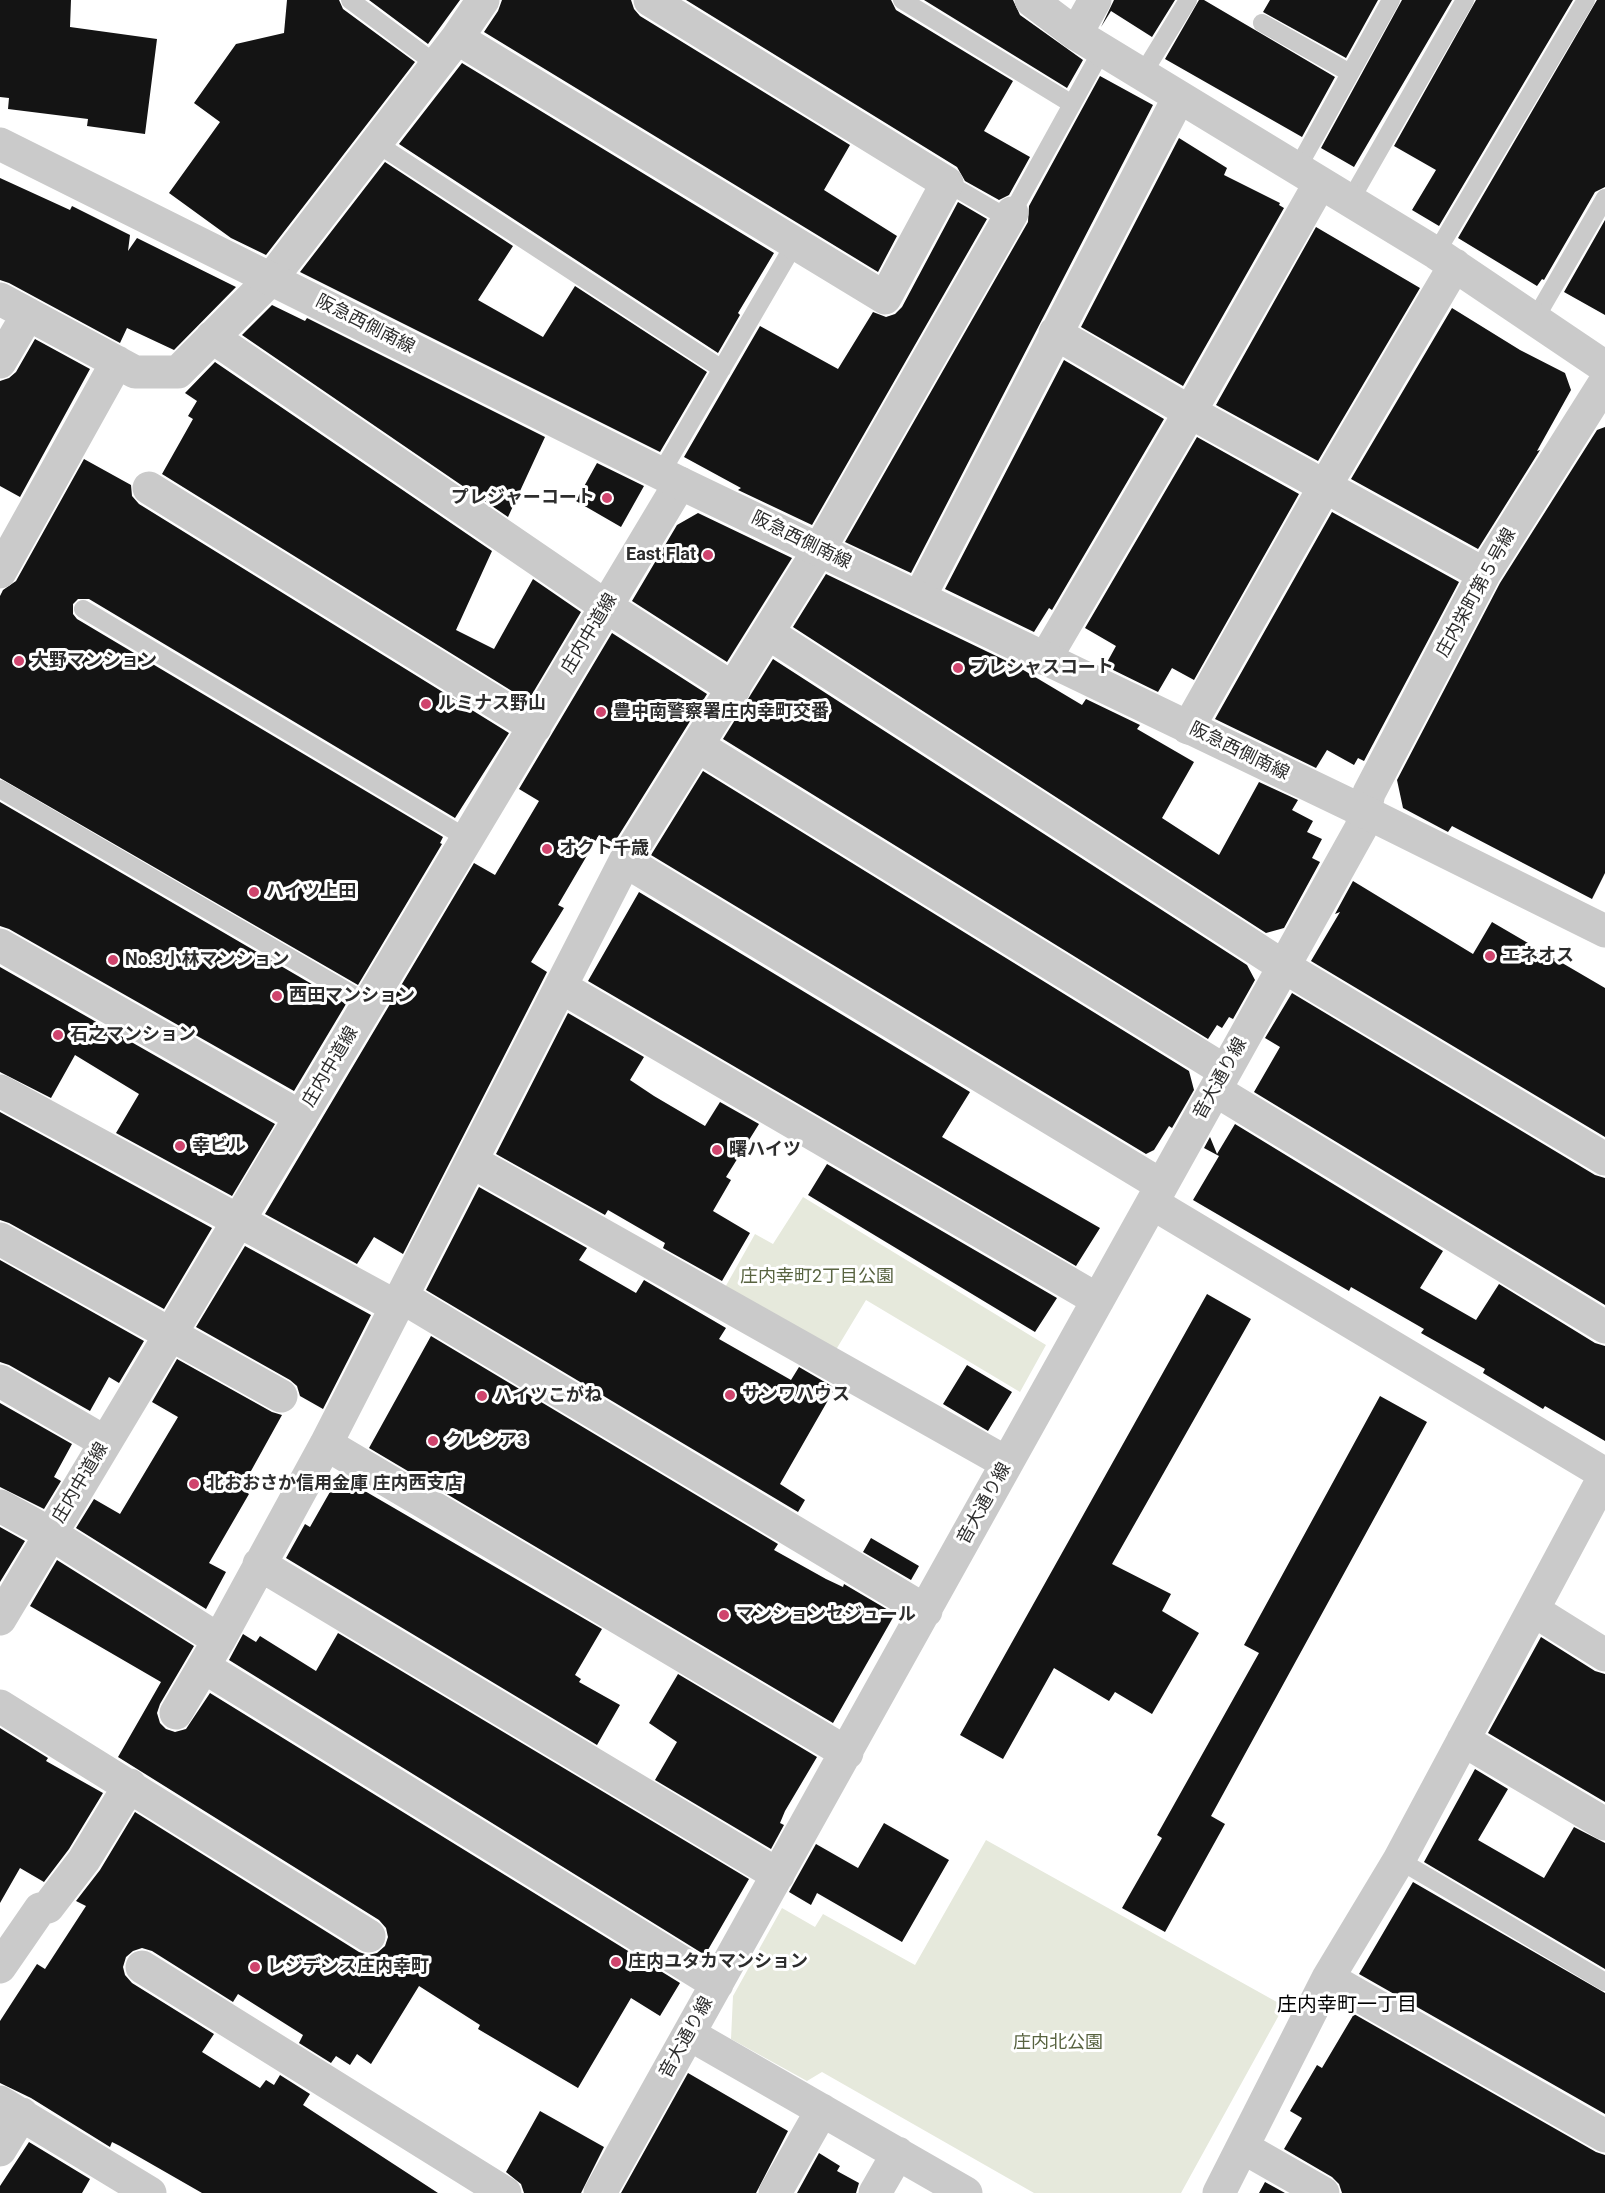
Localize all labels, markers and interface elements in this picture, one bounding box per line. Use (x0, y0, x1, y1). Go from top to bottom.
street label: 阪急西側南線 (312, 291, 418, 359)
place label: プレジャーコート (451, 487, 595, 509)
marker: プレジャーコート (600, 491, 614, 505)
street label: 阪急西側南線 (748, 508, 854, 574)
street label: 庄内栄町第５号線 (1433, 525, 1521, 661)
place label: East Flat (626, 544, 696, 566)
marker: East Flat (701, 548, 715, 562)
street label: 庄内中道線 (558, 590, 622, 678)
place label: 大野マンション (31, 650, 157, 672)
marker: 大野マンション (12, 654, 26, 668)
place label: プレシャスコート (970, 657, 1114, 679)
marker: プレシャスコート (951, 661, 965, 675)
place label: ルミナス野山 (438, 693, 546, 715)
marker: ルミナス野山 (419, 697, 433, 711)
place label: 豊中南警察署庄内幸町交番 (613, 701, 829, 723)
marker: 豊中南警察署庄内幸町交番 (594, 705, 608, 719)
street label: 阪急西側南線 (1186, 719, 1292, 785)
place label: オクト千歳 (559, 838, 649, 860)
marker: オクト千歳 (540, 842, 554, 856)
place label: ハイツ上田 (266, 881, 356, 903)
marker: ハイツ上田 (247, 885, 261, 899)
place label: エネオス (1502, 945, 1574, 967)
place label: No.3小林マンション (125, 949, 289, 971)
marker: エネオス (1483, 949, 1497, 963)
marker: No.3小林マンション (106, 953, 120, 967)
place label: 西田マンション (289, 985, 415, 1007)
marker: 西田マンション (270, 989, 284, 1003)
street label: 庄内中道線 (299, 1023, 363, 1111)
place label: 石之マンション (70, 1024, 196, 1046)
marker: 石之マンション (51, 1028, 65, 1042)
street label: 音大通り線 (1190, 1034, 1252, 1124)
place label: 幸ビル (192, 1135, 246, 1157)
marker: 幸ビル (173, 1139, 187, 1153)
place label: 曙ハイツ (729, 1139, 801, 1161)
marker: 曙ハイツ (710, 1143, 724, 1157)
park label: 庄内幸町2丁目公園 (740, 1266, 894, 1288)
place label: サンワハウス (742, 1384, 850, 1406)
place label: ハイツこがね (494, 1385, 602, 1407)
marker: サンワハウス (723, 1388, 737, 1402)
marker: ハイツこがね (475, 1389, 489, 1403)
place label: クレシア3 (445, 1430, 527, 1452)
marker: クレシア3 (426, 1434, 440, 1448)
street label: 庄内中道線 (49, 1439, 113, 1527)
street label: 音大通り線 (954, 1459, 1016, 1549)
place label: 北おおさか信用金庫 庄内西支店 (206, 1473, 462, 1495)
marker: 北おおさか信用金庫 庄内西支店 (187, 1477, 201, 1491)
place label: マンションセジュール (736, 1604, 916, 1626)
marker: マンションセジュール (717, 1608, 731, 1622)
place label: 庄内ユタカマンション (628, 1951, 808, 1973)
marker: 庄内ユタカマンション (609, 1955, 623, 1969)
place label: レジデンス庄内幸町 (267, 1956, 429, 1978)
marker: レジデンス庄内幸町 (248, 1960, 262, 1974)
street label: 音大通り線 (656, 1993, 718, 2083)
district label: 庄内幸町一丁目 (1277, 1994, 1417, 2018)
park label: 庄内北公園 (1013, 2032, 1103, 2054)

